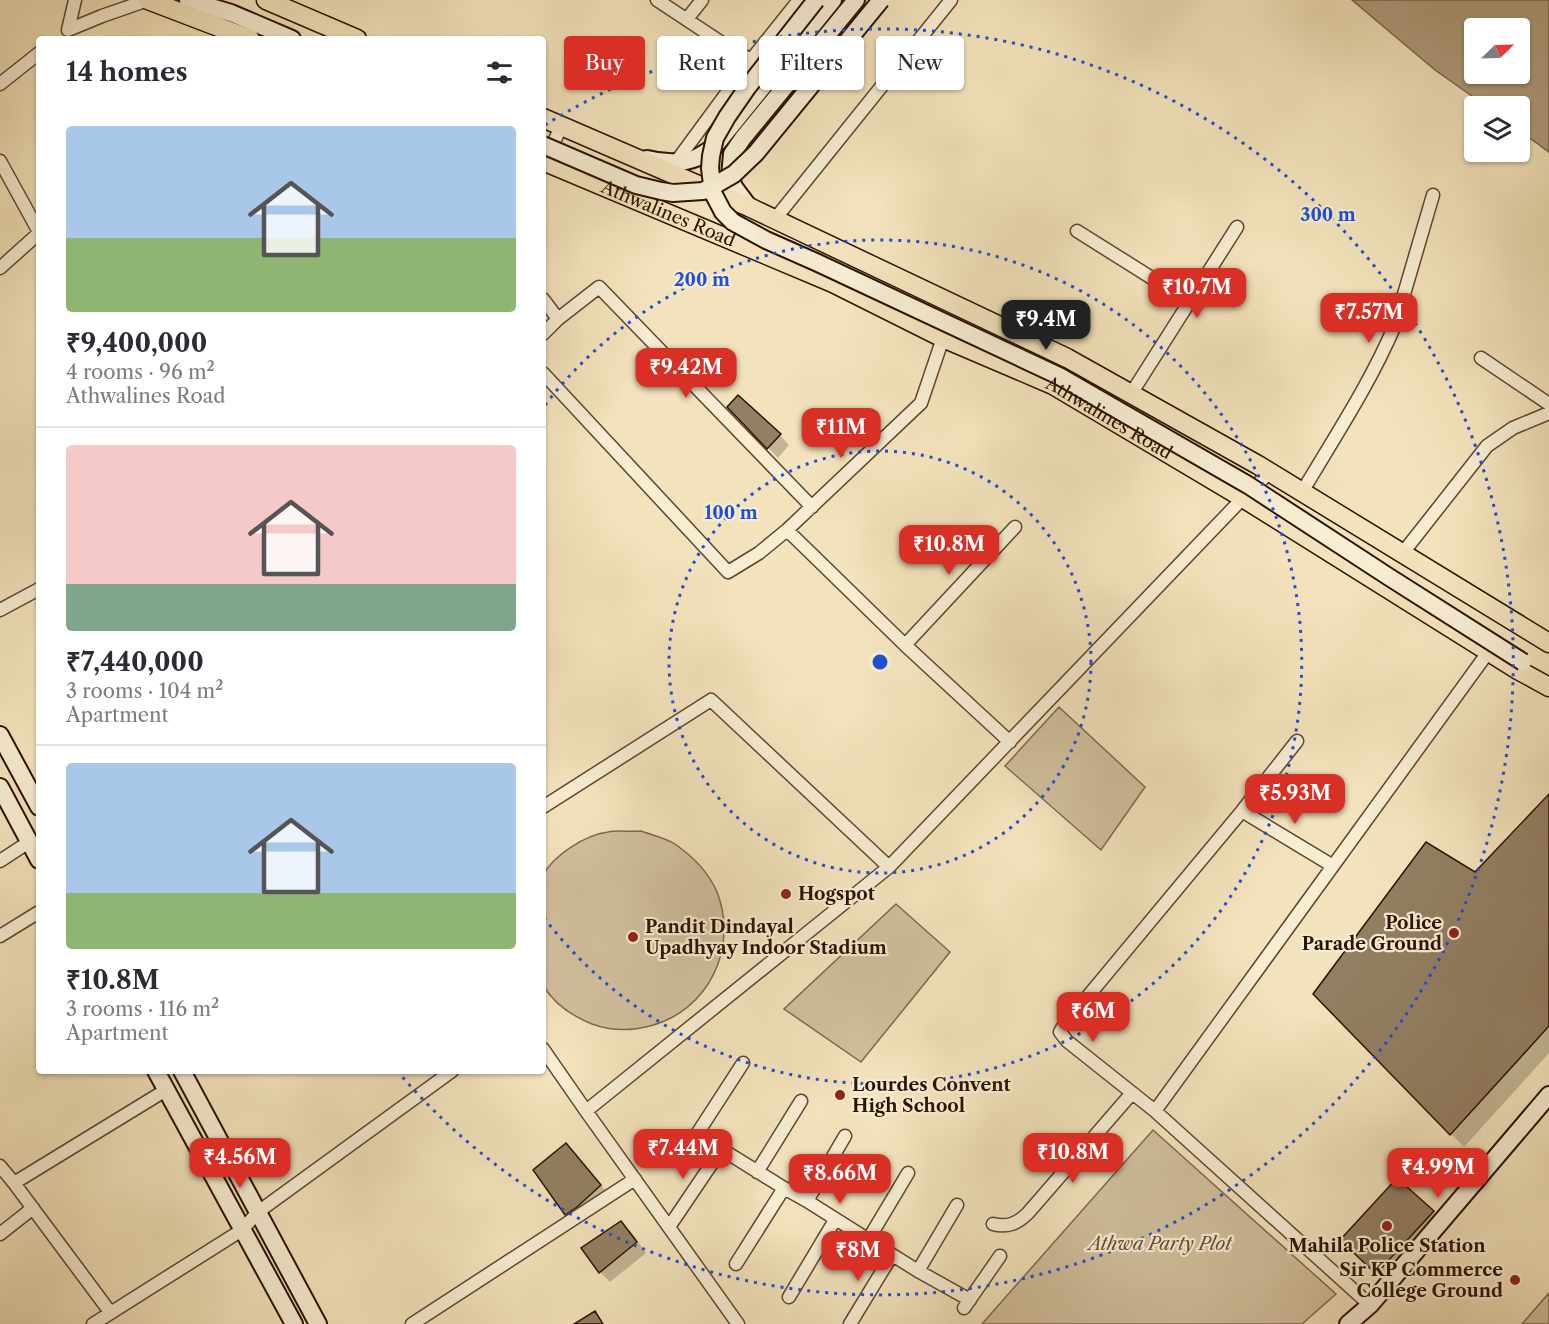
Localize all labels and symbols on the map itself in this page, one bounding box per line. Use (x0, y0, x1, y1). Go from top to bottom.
north arrow (1464, 18, 1530, 84)
street label: Athwalines Road (597, 175, 739, 252)
text: 300 m (1300, 204, 1356, 226)
pin: ₹10.7M (1148, 268, 1246, 319)
text: 200 m (674, 269, 730, 291)
pin: ₹7.57M (1320, 293, 1418, 344)
pin: ₹9.4M (1004, 300, 1088, 351)
pin: ₹9.42M (637, 348, 735, 399)
street label: Athwalines Road (1041, 372, 1176, 464)
pin: ₹11M (805, 408, 877, 459)
text: 100 m (704, 502, 758, 524)
pin: ₹10.8M (900, 525, 998, 576)
centre of rings (870, 652, 890, 672)
pin: ₹5.93M (1246, 774, 1344, 825)
place label: Hogspot (798, 883, 876, 905)
marker: Hogspot (779, 887, 793, 901)
place label: Police Parade Ground (1302, 912, 1442, 955)
place label: Pandit Dindayal Upadhyay Indoor Stadium (645, 916, 887, 959)
marker: Police Parade Ground (1447, 926, 1461, 940)
marker: Pandit Dindayal Upadhyay Indoor Stadium (626, 930, 640, 944)
pin: ₹6M (1064, 992, 1122, 1043)
place label: Lourdes Convent High School (852, 1074, 1011, 1117)
marker: Lourdes Convent High School (833, 1088, 847, 1102)
pin: ₹7.44M (634, 1129, 732, 1180)
pin: ₹10.8M (1024, 1133, 1122, 1184)
pin: ₹4.56M (191, 1138, 289, 1189)
pin: ₹4.99M (1389, 1148, 1487, 1199)
pin: ₹8.66M (791, 1154, 889, 1205)
marker: Mahila Police Station (1380, 1219, 1394, 1233)
pin: ₹8M (829, 1231, 887, 1282)
park label: Athwa Party Plot (1085, 1233, 1233, 1255)
place label: Mahila Police Station (1288, 1235, 1486, 1257)
place label: Sir KP Commerce College Ground (1339, 1259, 1503, 1302)
marker: Sir KP Commerce College Ground (1508, 1273, 1522, 1287)

